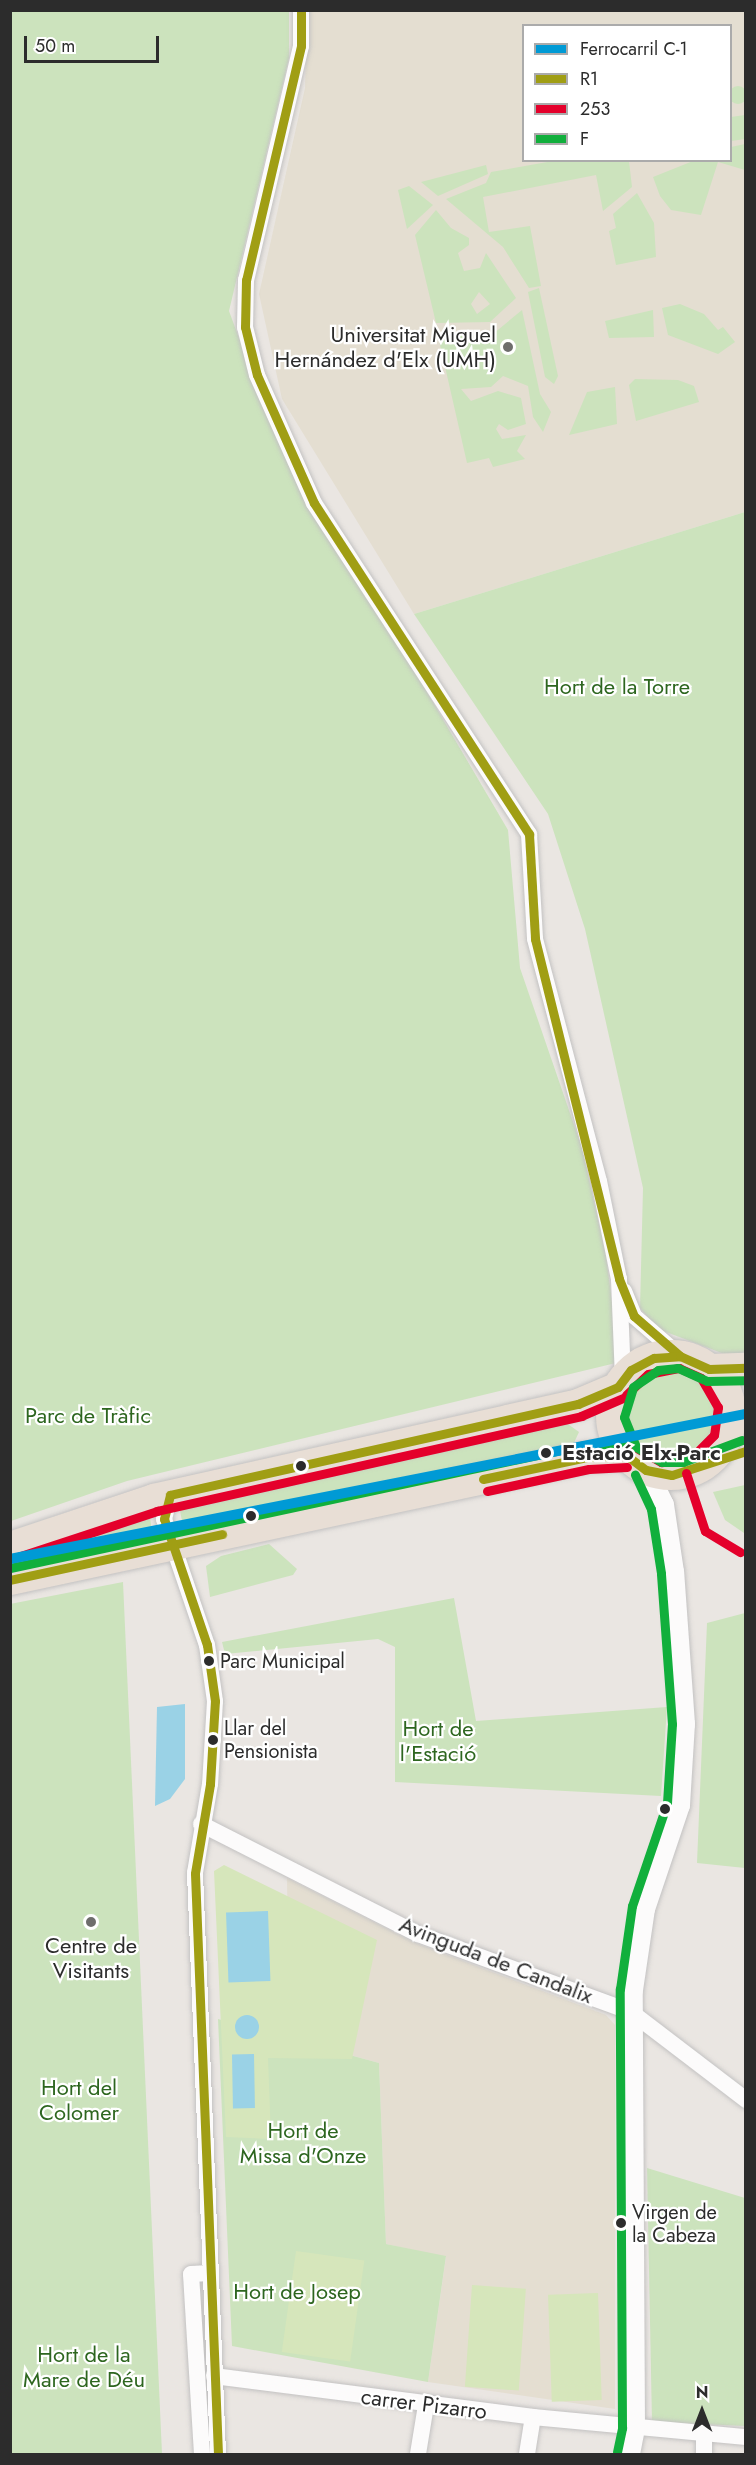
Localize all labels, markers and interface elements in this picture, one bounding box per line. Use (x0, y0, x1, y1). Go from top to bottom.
scale bar (27, 24, 162, 62)
legend (522, 24, 732, 162)
text: 50 m (35, 33, 75, 59)
text: Ferrocarril C-1 (580, 36, 688, 62)
text: R1 (580, 66, 598, 92)
text: 253 (580, 96, 610, 122)
text: F (580, 126, 589, 152)
place label: Universitat Miguel Hernández d'Elx (UMH) (275, 321, 496, 372)
marker: Universitat Miguel Hernández d'Elx (UMH) (501, 340, 515, 354)
park label: Hort de la Torre (544, 674, 690, 700)
park label: Parc de Tràfic (25, 1403, 151, 1429)
place label: Estació Elx-Parc (562, 1440, 721, 1466)
marker: Estació Elx-Parc (535, 1442, 557, 1464)
unlabelled marker (295, 1460, 307, 1472)
unlabelled marker (245, 1510, 257, 1522)
place label: Parc Municipal (220, 1649, 345, 1673)
marker: Parc Municipal (203, 1655, 215, 1667)
park label: Hort de l'Estació (400, 1715, 476, 1766)
place label: Llar del Pensionista (224, 1716, 318, 1763)
marker: Llar del Pensionista (207, 1734, 219, 1746)
unlabelled marker (659, 1803, 671, 1815)
street label: Avinguda de Candalix (396, 1911, 596, 2009)
marker: Centre de Visitants (84, 1915, 98, 1929)
place label: Centre de Visitants (45, 1932, 137, 1984)
park label: Hort del Colomer (39, 2074, 119, 2126)
park label: Hort de Missa d'Onze (240, 2117, 366, 2168)
place label: Virgen de la Cabeza (632, 2200, 717, 2247)
marker: Virgen de la Cabeza (615, 2217, 627, 2229)
park label: Hort de Josep (233, 2279, 361, 2305)
park label: Hort de la Mare de Déu (23, 2341, 145, 2392)
north arrow (672, 2381, 732, 2441)
text: N (696, 2381, 708, 2404)
street label: carrer Pizarro (360, 2383, 488, 2425)

